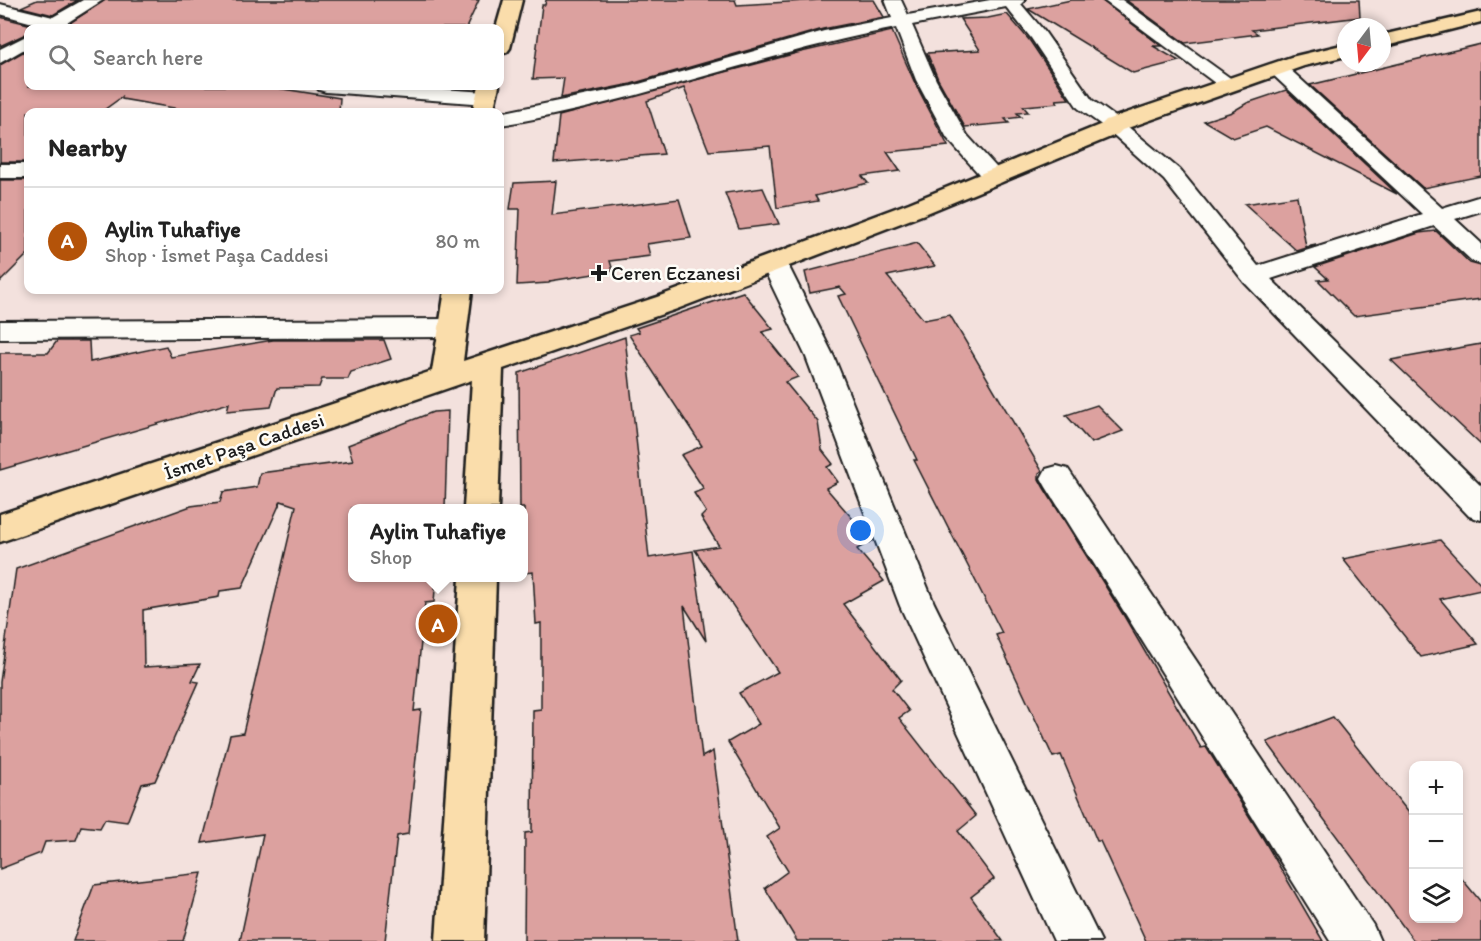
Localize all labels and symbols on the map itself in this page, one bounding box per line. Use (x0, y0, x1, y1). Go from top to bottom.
north arrow (1337, 18, 1391, 72)
place label: Ceren Eczanesi (611, 261, 740, 285)
marker: Ceren Eczanesi (592, 266, 606, 280)
street label: İsmet Paşa Caddesi (161, 407, 327, 485)
your location (846, 516, 875, 545)
pin: A (418, 602, 458, 646)

